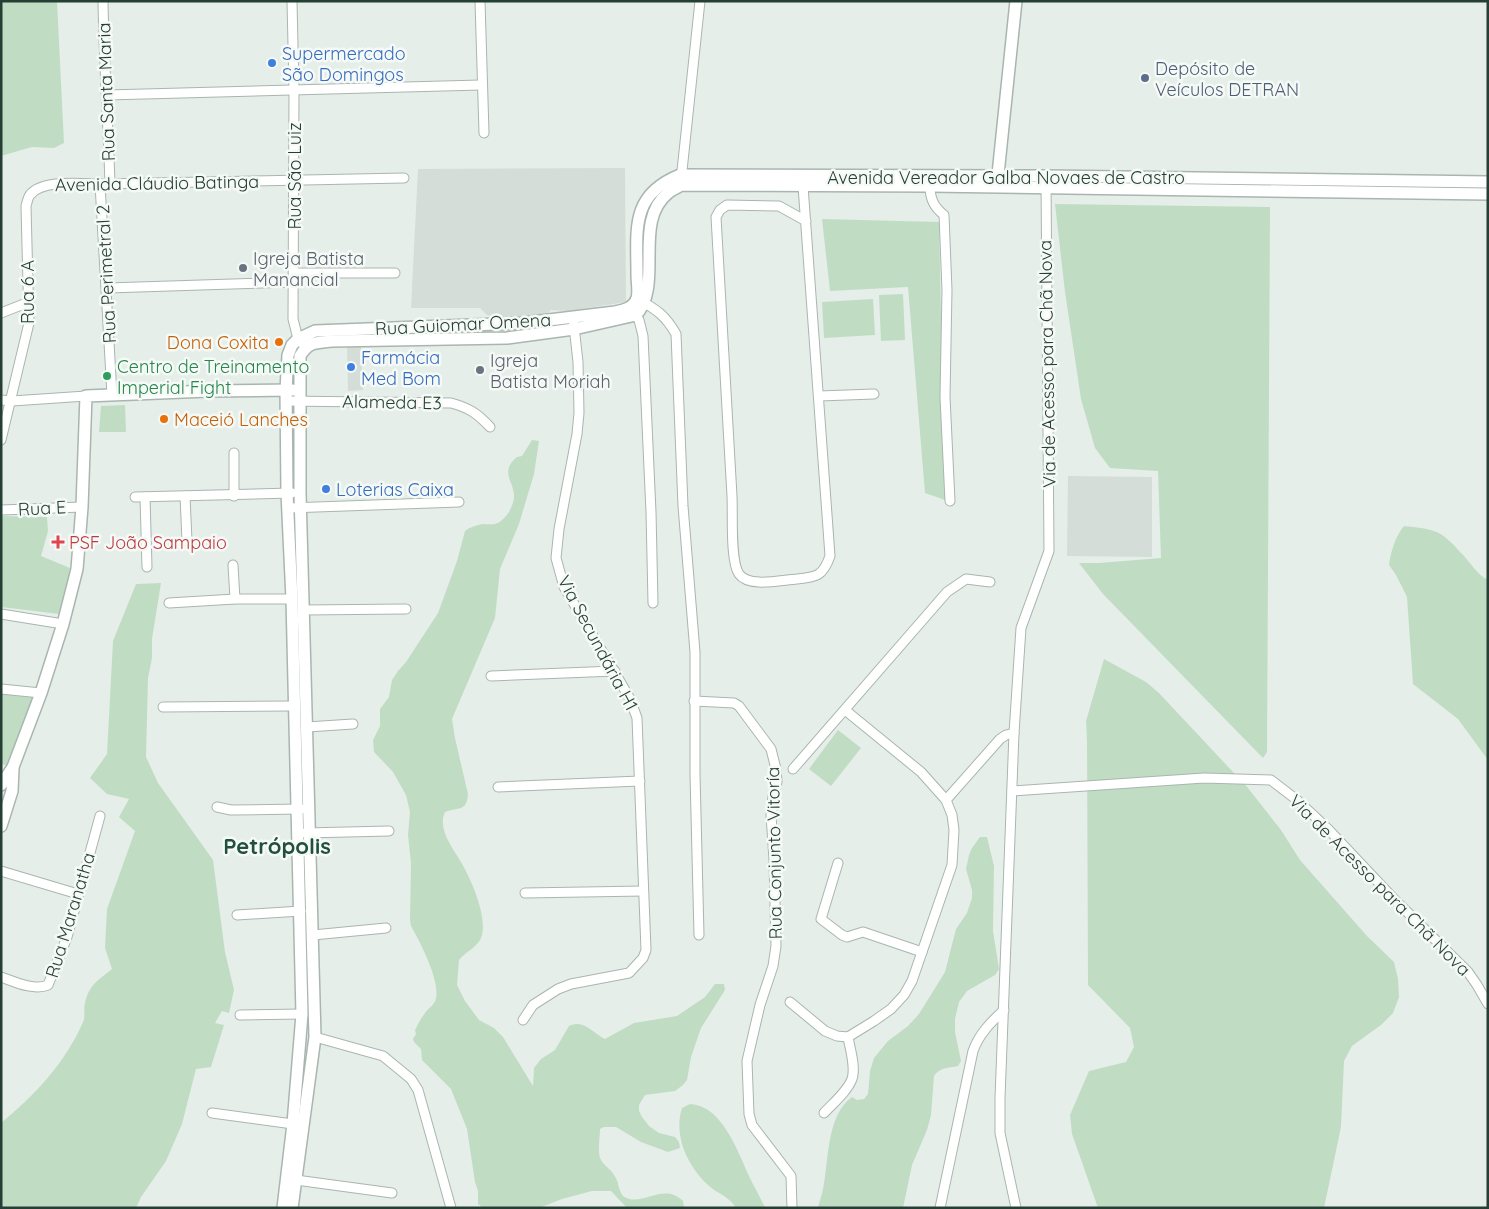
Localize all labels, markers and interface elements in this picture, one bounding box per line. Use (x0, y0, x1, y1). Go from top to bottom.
street label: Rua Santa Maria (92, 22, 120, 162)
place label: Supermercado São Domingos (282, 42, 406, 86)
marker: Supermercado São Domingos (266, 57, 278, 69)
place label: Depósito de Veículos DETRAN (1155, 57, 1299, 101)
marker: Depósito de Veículos DETRAN (1139, 72, 1151, 84)
street label: Rua São Luiz (283, 122, 306, 230)
street label: Avenida Vereador Galba Novaes de Castro (827, 166, 1185, 189)
street label: Avenida Cláudio Batinga (55, 170, 259, 196)
street label: Rua Perimetral 2 (91, 204, 121, 344)
street label: Via de Acesso para Chã Nova (1033, 240, 1061, 488)
place label: Igreja Batista Manancial (253, 247, 364, 291)
street label: Rua 6 A (16, 260, 39, 324)
marker: Igreja Batista Manancial (237, 262, 249, 274)
street label: Rua Guiomar Omena (374, 308, 552, 340)
place label: Dona Coxita (167, 331, 269, 354)
marker: Dona Coxita (273, 336, 285, 348)
place label: Farmácia Med Bom (361, 346, 441, 390)
place label: Igreja Batista Moriah (490, 349, 611, 393)
place label: Centro de Treinamento Imperial Fight (117, 355, 309, 399)
marker: Farmácia Med Bom (345, 361, 357, 373)
marker: Igreja Batista Moriah (474, 364, 486, 376)
marker: Centro de Treinamento Imperial Fight (101, 370, 113, 382)
street label: Alameda E3 (342, 390, 442, 414)
place label: Maceió Lanches (174, 408, 308, 431)
marker: Maceió Lanches (158, 413, 170, 425)
place label: Loterias Caixa (336, 478, 454, 501)
marker: Loterias Caixa (320, 483, 332, 495)
street label: Rua E (17, 495, 67, 521)
place label: PSF João Sampaio (69, 531, 227, 554)
marker: PSF João Sampaio (51, 535, 65, 549)
street label: Via Secundária H1 (553, 571, 643, 715)
street label: Rua Conjunto Vitoría (761, 766, 787, 940)
street label: Via de Acesso para Chã Nova (1284, 789, 1476, 981)
district label: Petrópolis (223, 832, 331, 860)
street label: Rua Maranatha (40, 850, 100, 980)

